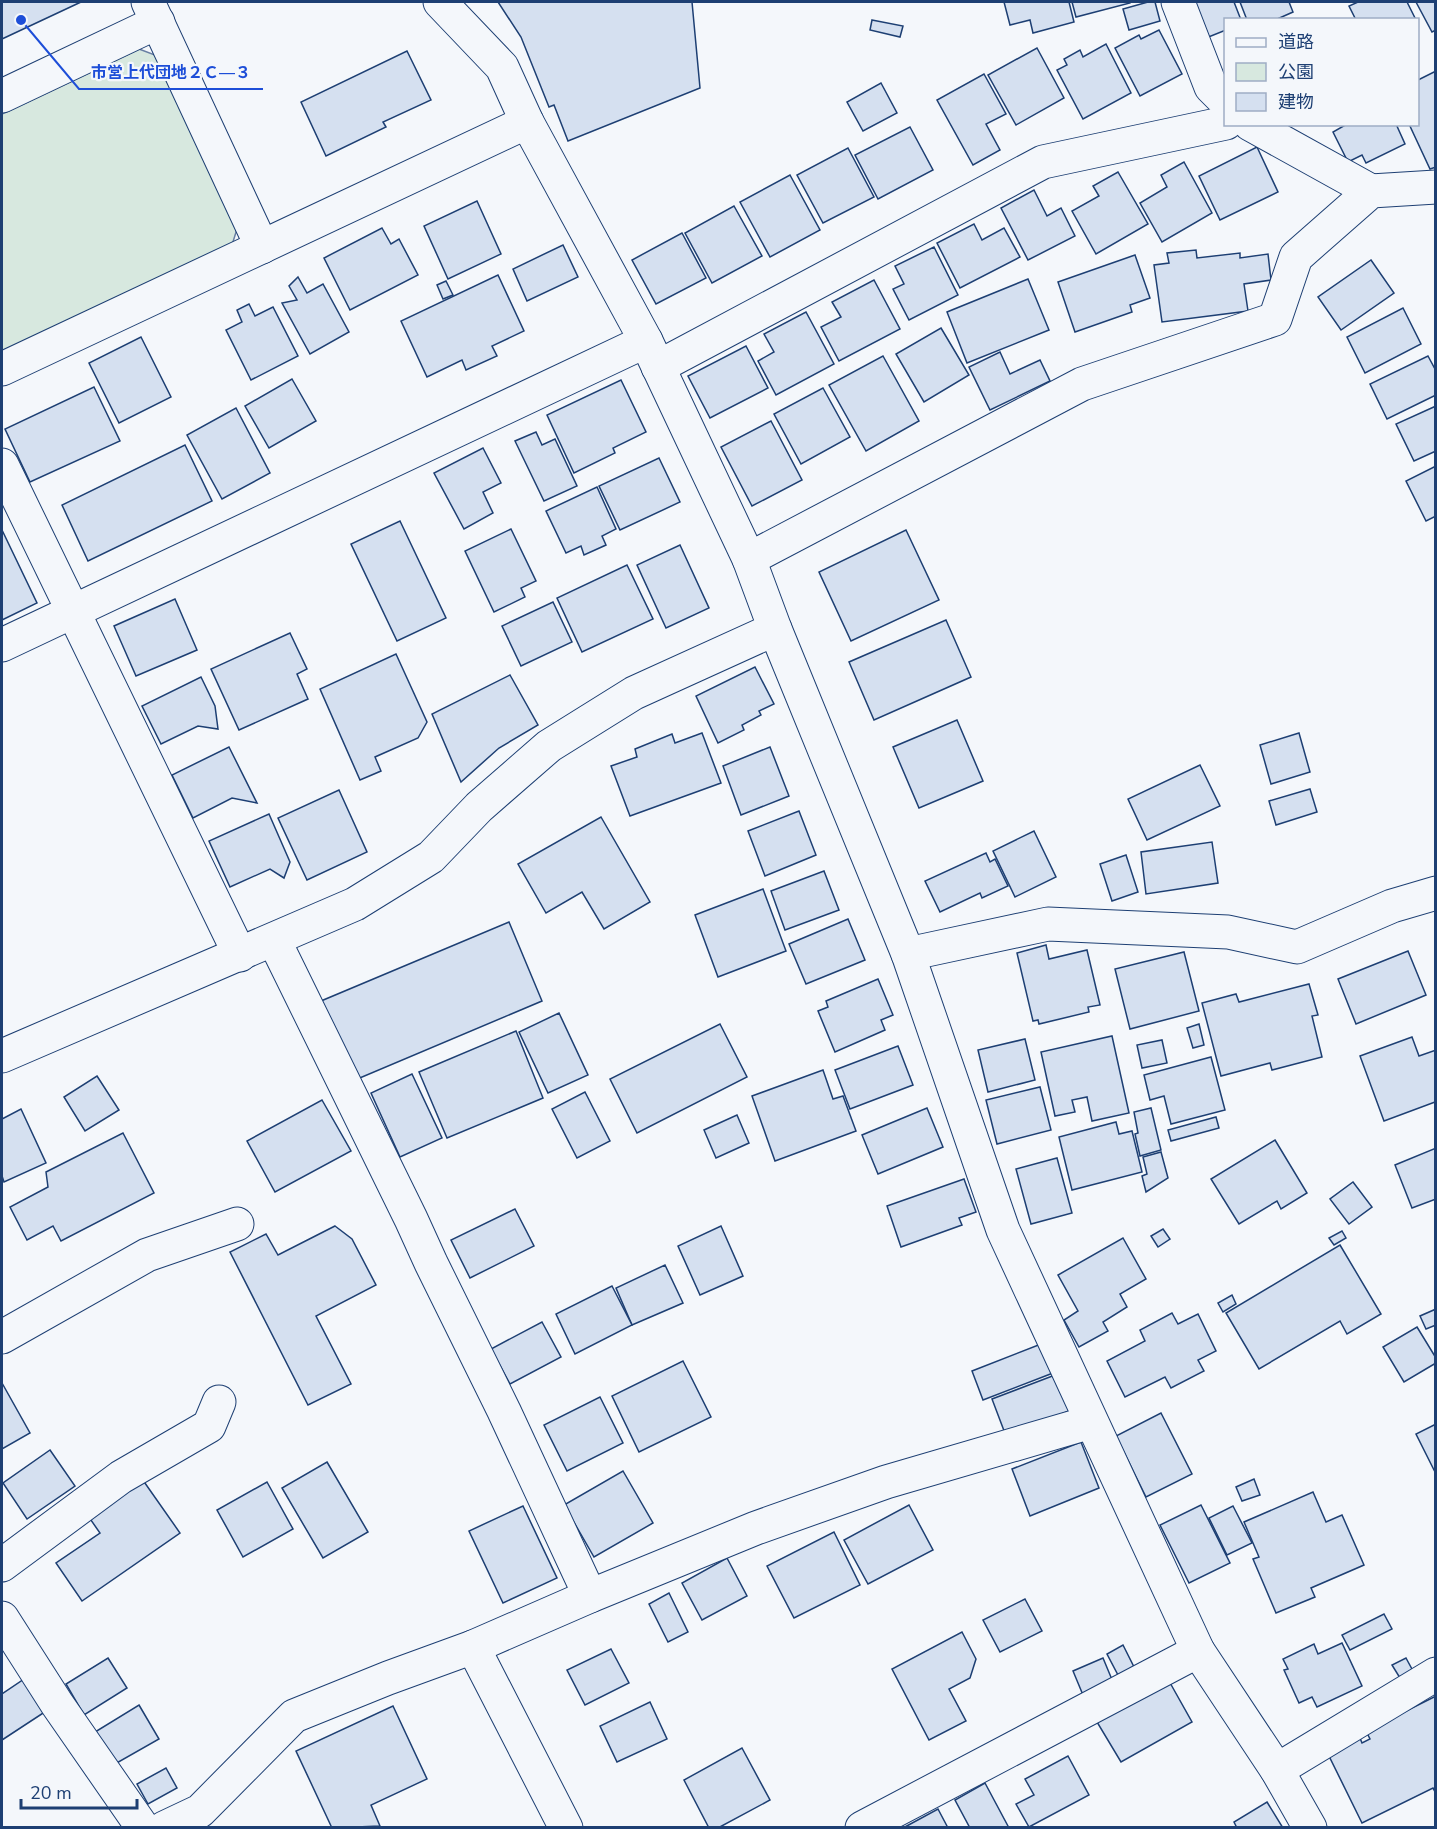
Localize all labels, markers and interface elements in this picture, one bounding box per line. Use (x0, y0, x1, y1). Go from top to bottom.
legend (1224, 18, 1419, 126)
text: 道路 (1278, 30, 1314, 54)
callout: 市営上代団地２Ｃ―３ (79, 55, 263, 89)
text: 公園 (1278, 60, 1314, 84)
text: 市営上代団地２Ｃ―３ (91, 62, 251, 84)
text: 建物 (1278, 90, 1314, 114)
scale bar (21, 1772, 136, 1810)
text: 20 m (30, 1781, 72, 1805)

